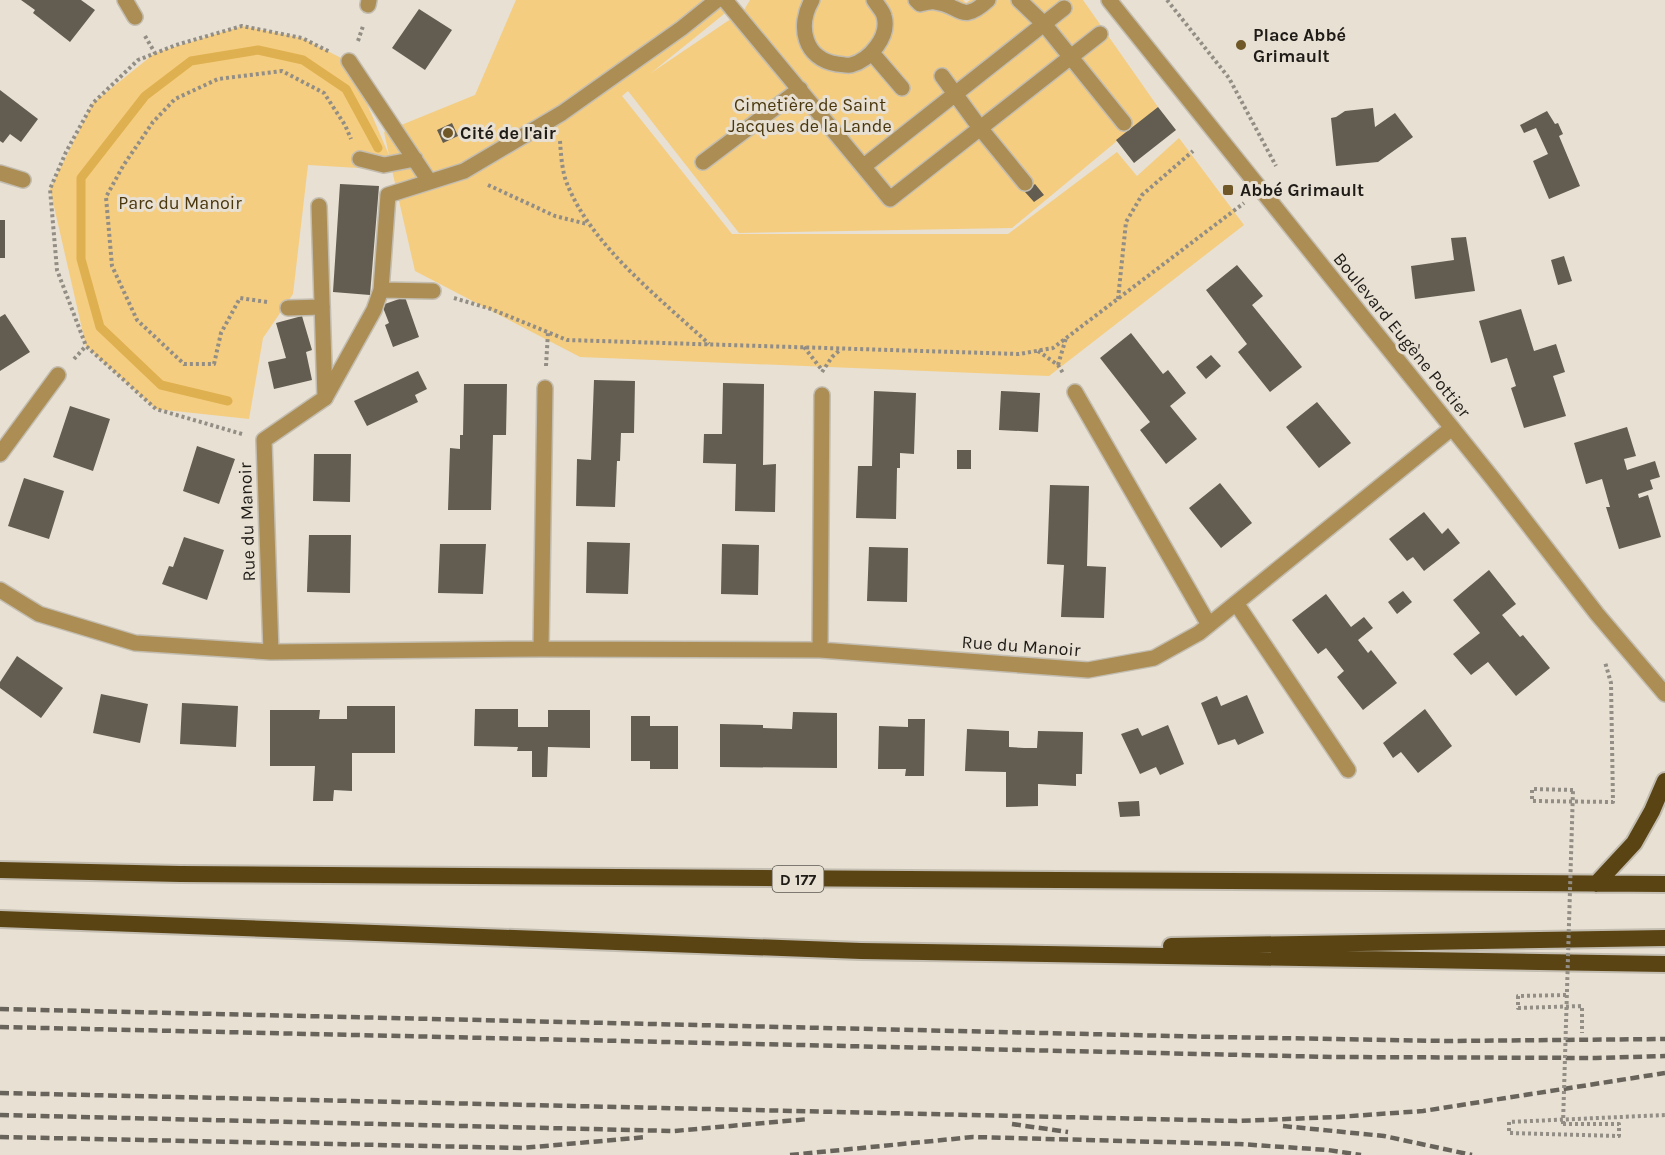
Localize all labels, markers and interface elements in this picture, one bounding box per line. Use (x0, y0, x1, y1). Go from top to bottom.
place label: Place Abbé Grimault (1253, 24, 1346, 67)
marker: Place Abbé Grimault (1234, 38, 1248, 52)
park label: Cimetière de Saint Jacques de la Lande (728, 94, 892, 137)
place label: Cité de l'air (460, 122, 556, 144)
marker: Cité de l'air (441, 126, 455, 140)
place label: Abbé Grimault (1240, 179, 1364, 201)
marker: Abbé Grimault (1221, 183, 1235, 197)
park label: Parc du Manoir (118, 192, 242, 214)
street label: Boulevard Eugène Pottier (1329, 248, 1476, 422)
street label: Rue du Manoir (234, 462, 260, 582)
street label: Rue du Manoir (961, 631, 1082, 661)
road number: D 177 (772, 866, 824, 892)

